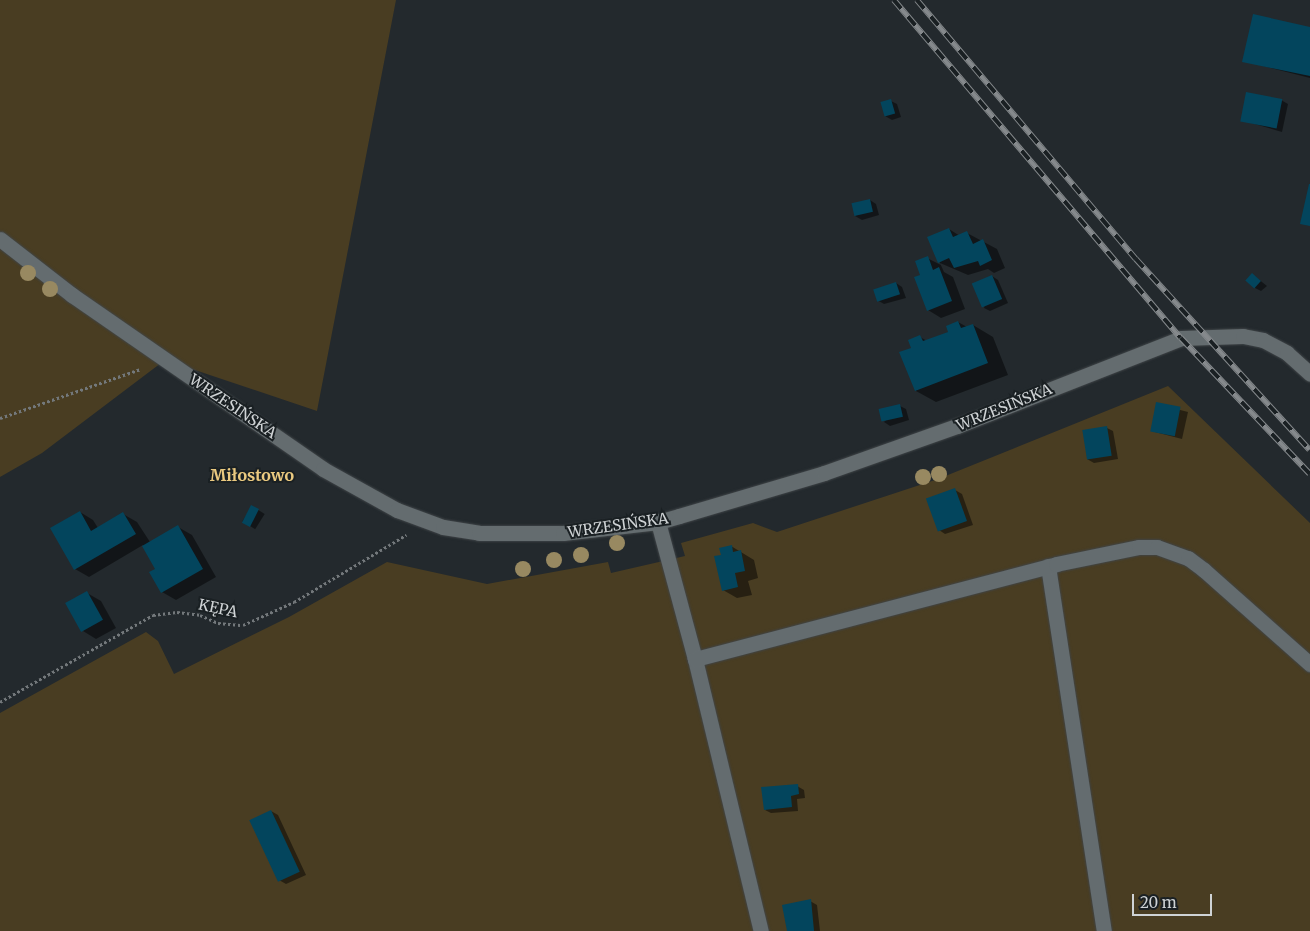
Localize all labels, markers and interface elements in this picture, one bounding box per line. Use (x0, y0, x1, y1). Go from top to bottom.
street label: WRZESIŃSKA (186, 370, 280, 442)
street label: WRZESIŃSKA (954, 380, 1054, 434)
district label: Miłostowo (210, 465, 294, 485)
street label: WRZESIŃSKA (567, 509, 669, 541)
street label: KĘPA (197, 595, 239, 621)
scale bar (1135, 884, 1215, 916)
text: 20 m (1140, 893, 1177, 912)

